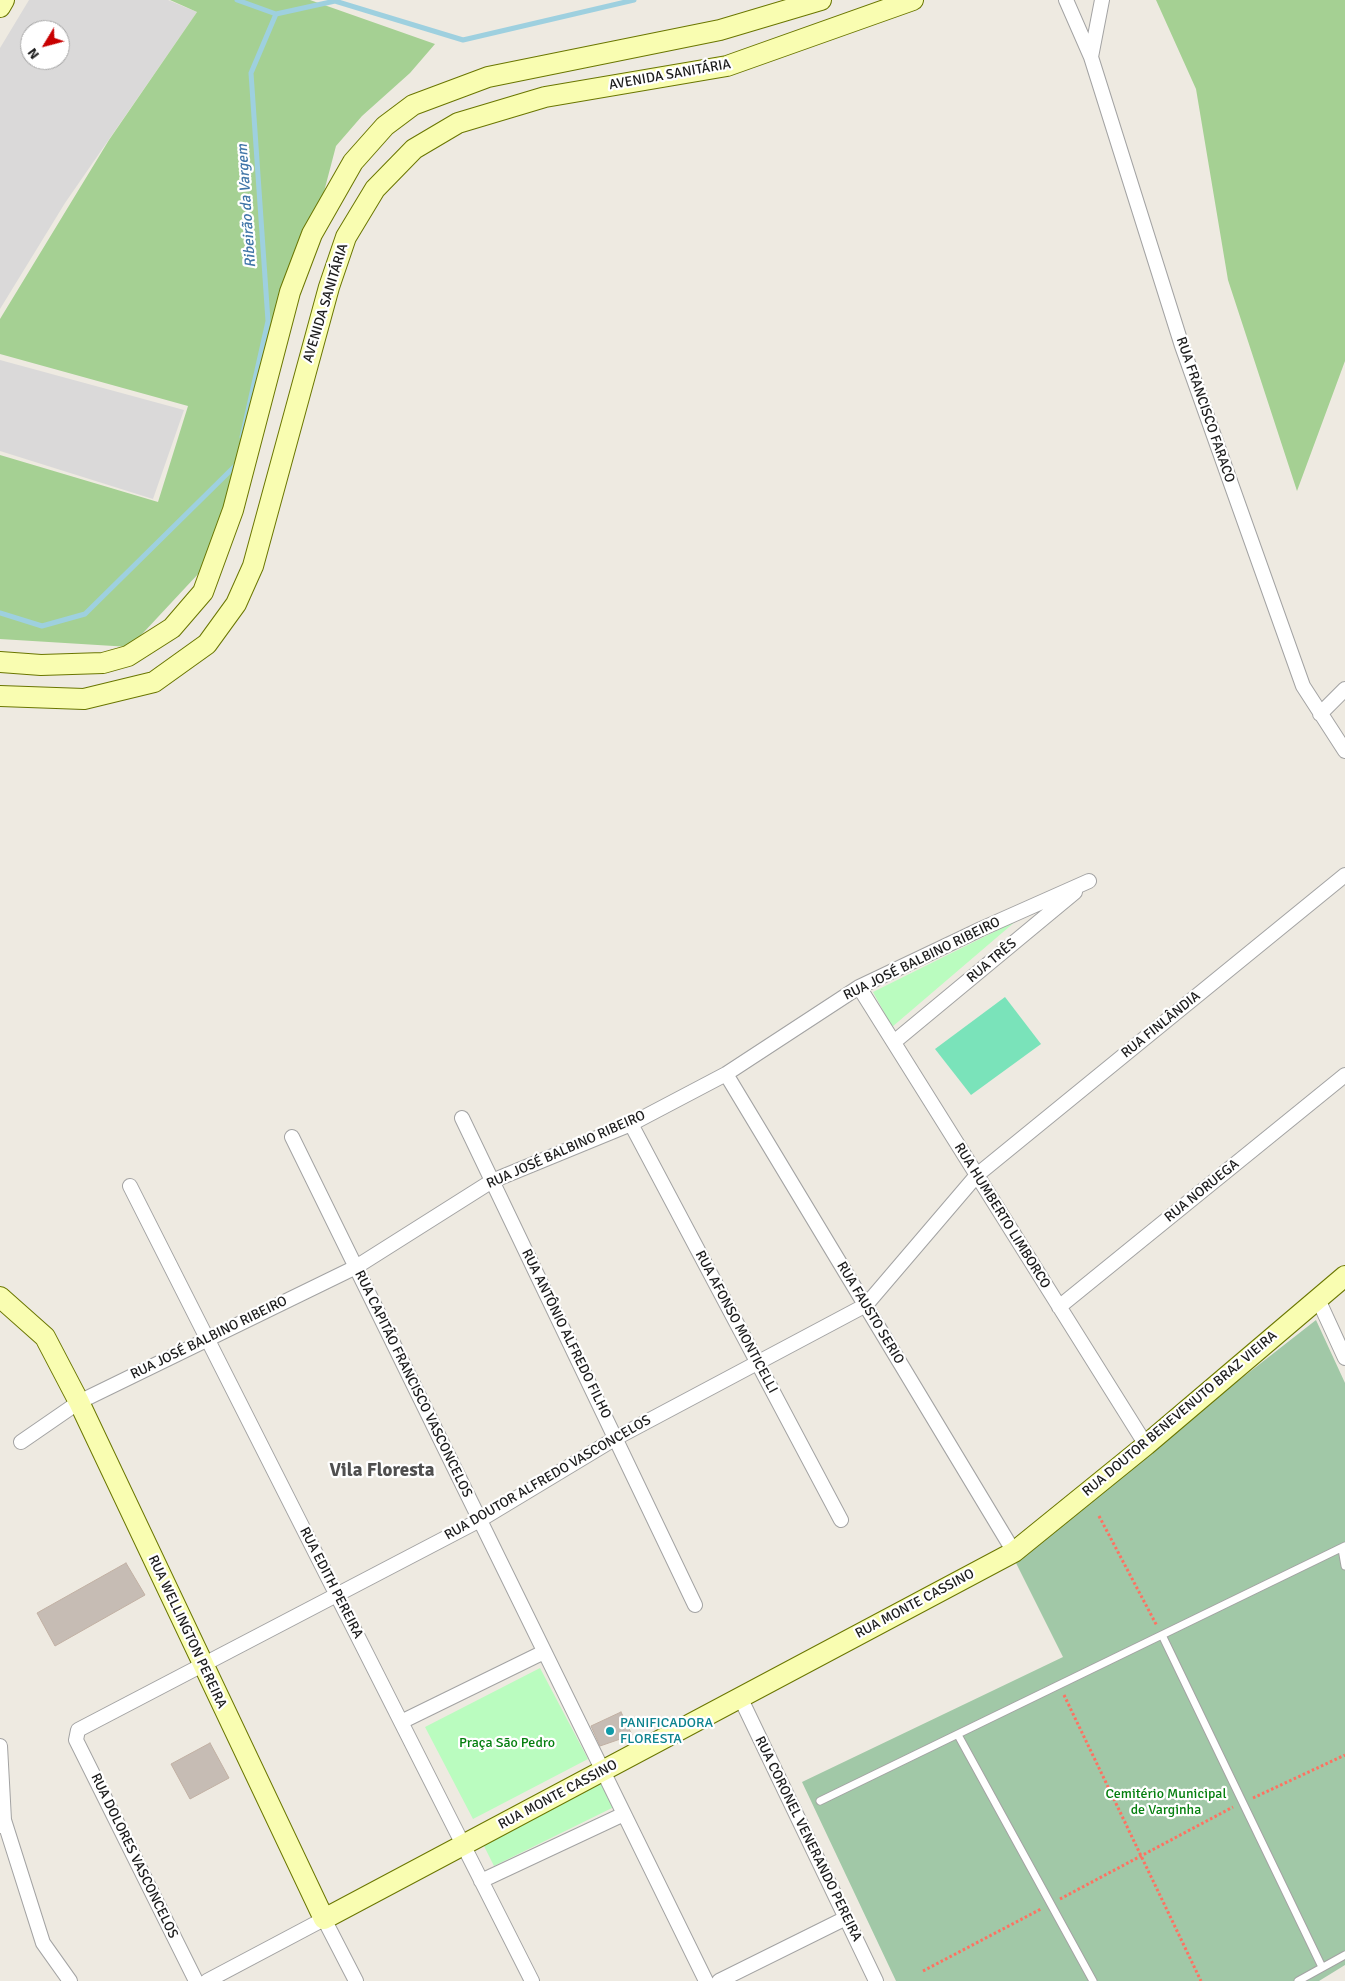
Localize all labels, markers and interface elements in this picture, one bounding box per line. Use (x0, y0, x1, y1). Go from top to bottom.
north arrow (20, 20, 70, 70)
text: N (24, 45, 43, 63)
street label: AVENIDA SANITÁRIA (608, 56, 732, 94)
water label: Ribeirão da Vargem (234, 144, 260, 268)
street label: AVENIDA SANITÁRIA (300, 241, 352, 365)
street label: RUA FRANCISCO FARACO (1172, 335, 1238, 485)
street label: RUA JOSÉ BALBINO RIBEIRO (841, 914, 1003, 1004)
street label: RUA TRÊS (964, 935, 1020, 987)
street label: RUA FINLÂNDIA (1118, 988, 1204, 1062)
street label: RUA JOSÉ BALBINO RIBEIRO (484, 1107, 648, 1193)
street label: RUA HUMBERTO LIMBORCO (950, 1140, 1054, 1292)
street label: RUA NORUEGA (1161, 1156, 1243, 1226)
street label: RUA ANTÔNIO ALFREDO FILHO (518, 1246, 614, 1422)
street label: RUA AFONSO MONTICELLI (691, 1248, 781, 1396)
street label: RUA FAUSTO SERIO (833, 1259, 907, 1367)
street label: RUA CAPITÃO FRANCISCO VASCONCELOS (351, 1268, 475, 1500)
street label: RUA JOSÉ BALBINO RIBEIRO (128, 1293, 290, 1383)
street label: RUA DOUTOR BENEVENUTO BRAZ VIEIRA (1079, 1328, 1281, 1500)
street label: RUA DOUTOR ALFREDO VASCONCELOS (442, 1412, 654, 1544)
district label: Vila Floresta (330, 1460, 434, 1482)
street label: RUA EDITH PEREIRA (296, 1525, 366, 1641)
street label: RUA WELLINGTON PEREIRA (144, 1553, 230, 1711)
street label: RUA MONTE CASSINO (853, 1566, 977, 1642)
place label: PANIFICADORA FLORESTA (620, 1715, 713, 1748)
marker: PANIFICADORA FLORESTA (604, 1725, 616, 1737)
street label: RUA CORONEL VENERANDO PEREIRA (751, 1734, 865, 1944)
park label: Praça São Pedro (459, 1735, 555, 1751)
street label: RUA MONTE CASSINO (496, 1757, 620, 1833)
street label: RUA DOLORES VASCONCELOS (87, 1771, 181, 1941)
park label: Cemitério Municipal de Varginha (1105, 1786, 1227, 1818)

